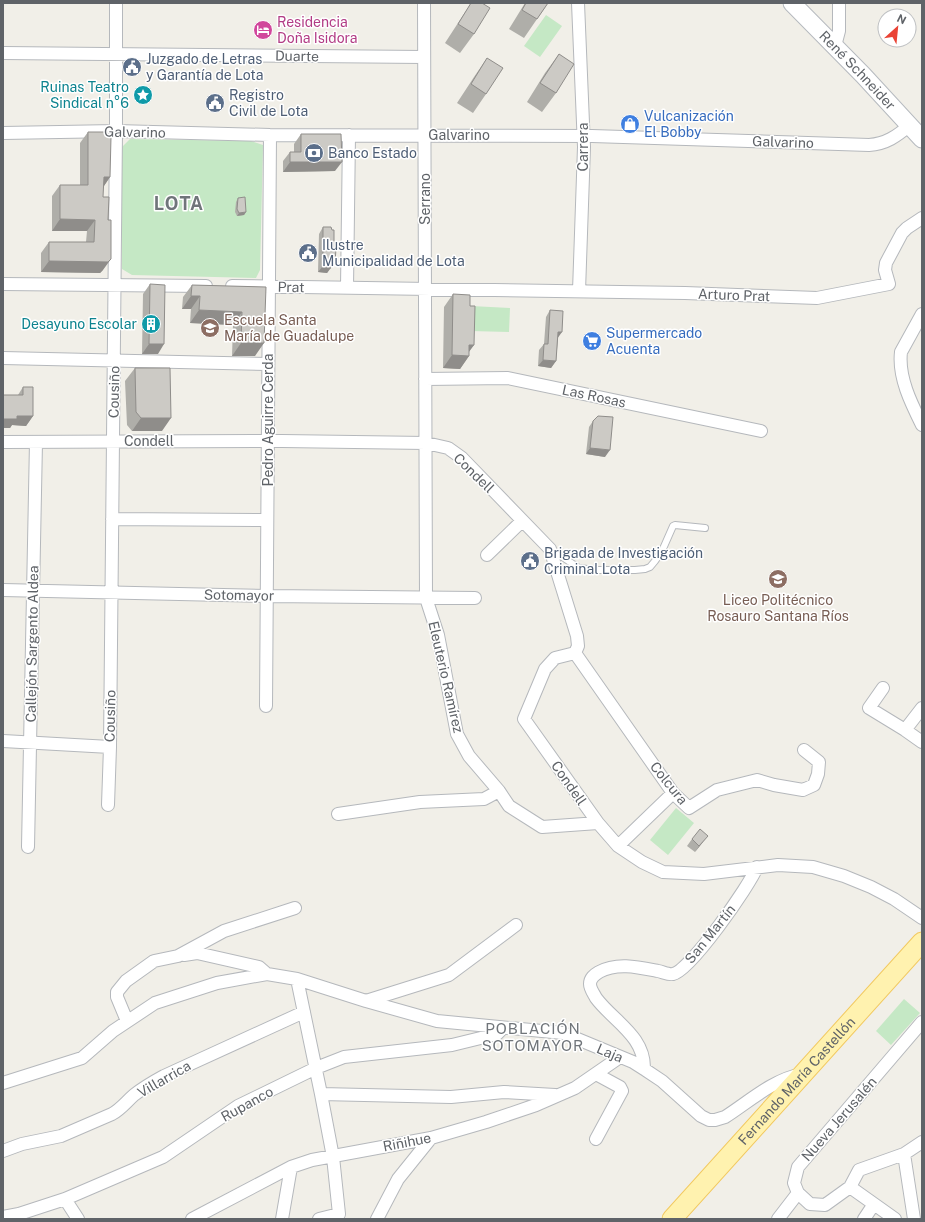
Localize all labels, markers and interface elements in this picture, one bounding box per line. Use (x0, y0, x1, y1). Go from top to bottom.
north arrow (877, 8, 917, 48)
text: N (895, 12, 908, 26)
place label: Residencia Doña Isidora (277, 14, 358, 46)
hotel icon: Residencia Doña Isidora (252, 19, 274, 41)
street label: René Schneider (816, 28, 899, 113)
street label: Duarte (275, 48, 319, 64)
place label: Juzgado de Letras y Garantía de Lota (146, 51, 264, 83)
public building icon: Juzgado de Letras y Garantía de Lota (121, 56, 143, 78)
place label: Ruinas Teatro Sindical n°6 (40, 79, 129, 111)
place icon: Ruinas Teatro Sindical n°6 (132, 84, 154, 106)
place label: Registro Civil de Lota (229, 87, 308, 119)
public building icon: Registro Civil de Lota (204, 92, 226, 114)
place label: Vulcanización El Bobby (644, 108, 734, 140)
shop icon: Vulcanización El Bobby (619, 113, 641, 135)
street label: Carrera (575, 122, 591, 172)
street label: Galvarino (104, 123, 166, 141)
street label: Galvarino (428, 127, 490, 143)
street label: Galvarino (752, 133, 814, 151)
bank icon: Banco Estado (303, 142, 325, 164)
place label: Banco Estado (328, 145, 417, 161)
street label: Serrano (417, 173, 433, 225)
district label: LOTA (154, 193, 204, 214)
place label: Ilustre Municipalidad de Lota (322, 237, 465, 269)
public building icon: Ilustre Municipalidad de Lota (297, 242, 319, 264)
street label: Prat (277, 279, 305, 295)
street label: Arturo Prat (698, 286, 770, 304)
place label: Escuela Santa María de Guadalupe (224, 312, 354, 344)
building icon: Desayuno Escolar (140, 313, 162, 335)
place label: Desayuno Escolar (21, 316, 137, 332)
school or university icon: Escuela Santa María de Guadalupe (199, 317, 221, 339)
place label: Supermercado Acuenta (606, 325, 702, 357)
supermarket icon: Supermercado Acuenta (581, 330, 603, 352)
street label: Pedro Aguirre Cerda (260, 354, 276, 486)
street label: Cousiño (106, 366, 122, 418)
street label: Las Rosas (561, 381, 627, 411)
street label: Condell (124, 433, 174, 449)
street label: Condell (450, 450, 498, 496)
place label: Brigada de Investigación Criminal Lota (544, 545, 703, 577)
public building icon: Brigada de Investigación Criminal Lota (519, 550, 541, 572)
street label: Callejón Sargento Aldea (23, 565, 41, 723)
school or university icon: Liceo Politécnico Rosauro Santana Ríos (767, 568, 789, 590)
street label: Sotomayor (204, 586, 274, 604)
place label: Liceo Politécnico Rosauro Santana Ríos (707, 592, 849, 624)
street label: Eleuterio Ramírez (425, 620, 467, 735)
street label: Cousiño (102, 690, 118, 742)
street label: Condell (548, 758, 590, 808)
street label: Colcura (647, 758, 691, 808)
street label: San Martín (681, 901, 739, 967)
street label: Fernando María Castellón (735, 1014, 858, 1148)
district label: POBLACIÓN SOTOMAYOR (482, 1019, 584, 1054)
street label: Laja (594, 1040, 626, 1066)
street label: Villarrica (135, 1057, 193, 1101)
street label: Nueva Jerusalén (798, 1074, 880, 1164)
street label: Rupanco (218, 1083, 276, 1125)
street label: Riñihue (382, 1129, 432, 1154)

